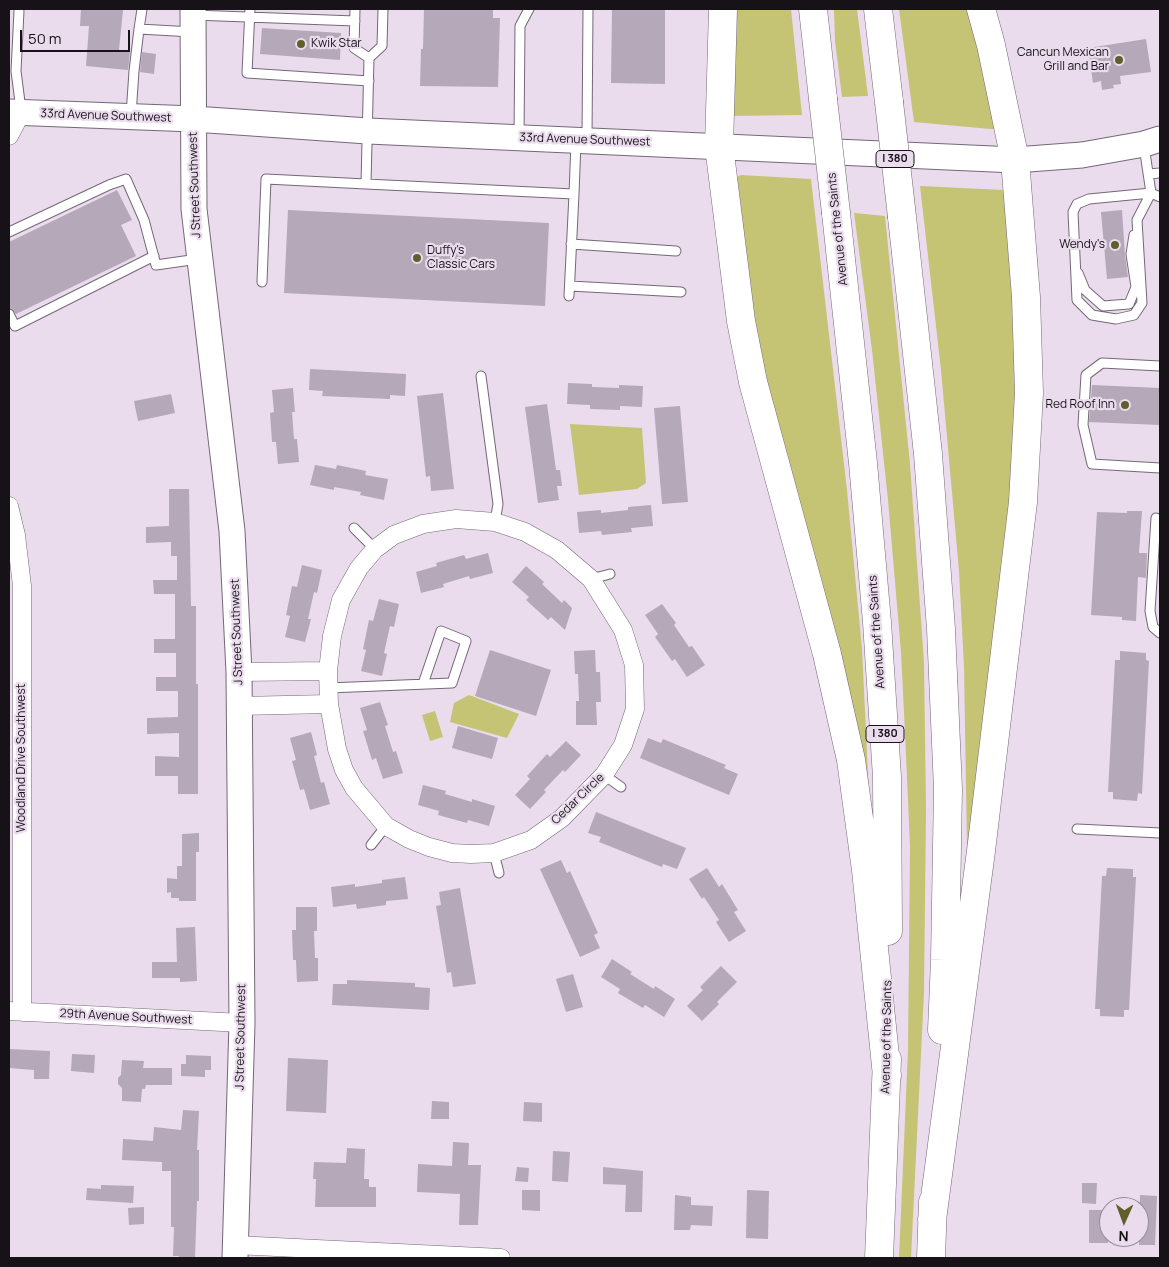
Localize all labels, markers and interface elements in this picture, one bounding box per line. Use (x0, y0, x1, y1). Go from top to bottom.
scale bar (22, 20, 132, 52)
text: 50 m (28, 28, 62, 49)
place label: Kwik Star (311, 37, 362, 51)
marker: Kwik Star (295, 38, 307, 50)
place label: Cancun Mexican Grill and Bar (1017, 46, 1109, 74)
marker: Cancun Mexican Grill and Bar (1113, 54, 1125, 66)
street label: 33rd Avenue Southwest (40, 107, 172, 125)
street label: 33rd Avenue Southwest (519, 131, 651, 149)
street label: J Street Southwest (186, 132, 204, 238)
road number: I 380 (876, 150, 914, 168)
street label: Avenue of the Saints (825, 172, 851, 286)
place label: Wendy's (1059, 238, 1105, 252)
marker: Wendy's (1109, 239, 1121, 251)
place label: Duffy's Classic Cars (427, 244, 495, 272)
marker: Duffy's Classic Cars (411, 252, 423, 264)
place label: Red Roof Inn (1045, 398, 1115, 412)
marker: Red Roof Inn (1119, 399, 1131, 411)
street label: Avenue of the Saints (866, 575, 888, 689)
street label: J Street Southwest (228, 579, 246, 685)
street label: Woodland Drive Southwest (15, 684, 29, 832)
road number: I 380 (866, 726, 904, 742)
street label: Cedar Circle (549, 770, 607, 828)
street label: Avenue of the Saints (879, 980, 895, 1094)
street label: J Street Southwest (233, 984, 249, 1090)
street label: 29th Avenue Southwest (59, 1006, 193, 1028)
north arrow (1099, 1197, 1149, 1247)
text: N (1118, 1227, 1129, 1246)

